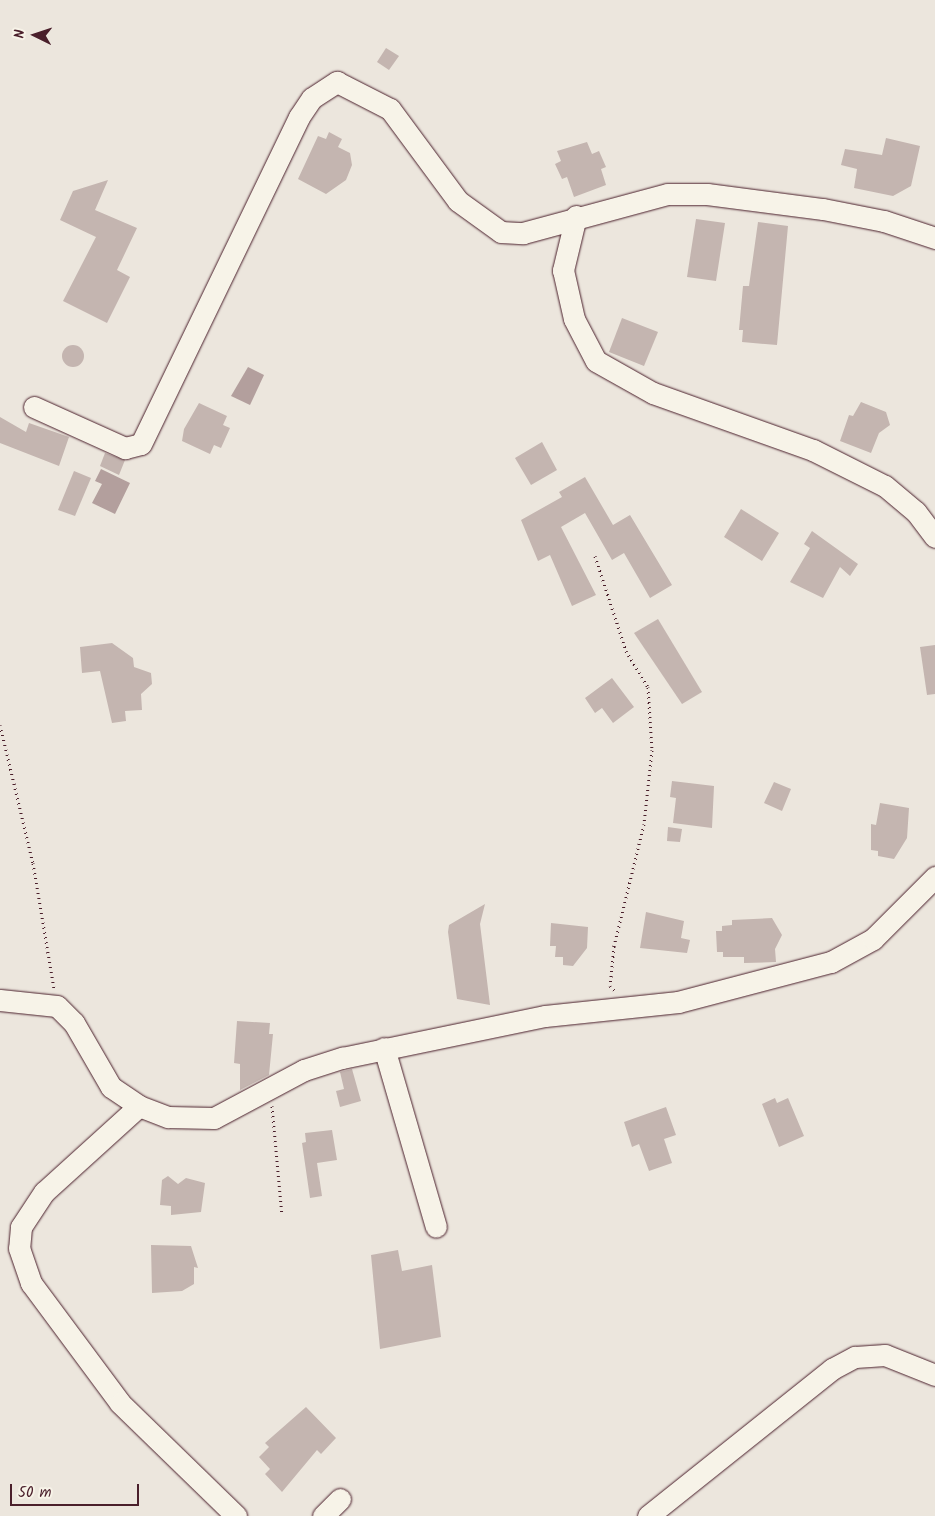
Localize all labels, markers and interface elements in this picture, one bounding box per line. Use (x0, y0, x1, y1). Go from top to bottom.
north arrow (10, 10, 60, 60)
text: N (9, 29, 31, 39)
scale bar (12, 1474, 141, 1506)
text: 50 m (18, 1481, 52, 1505)

